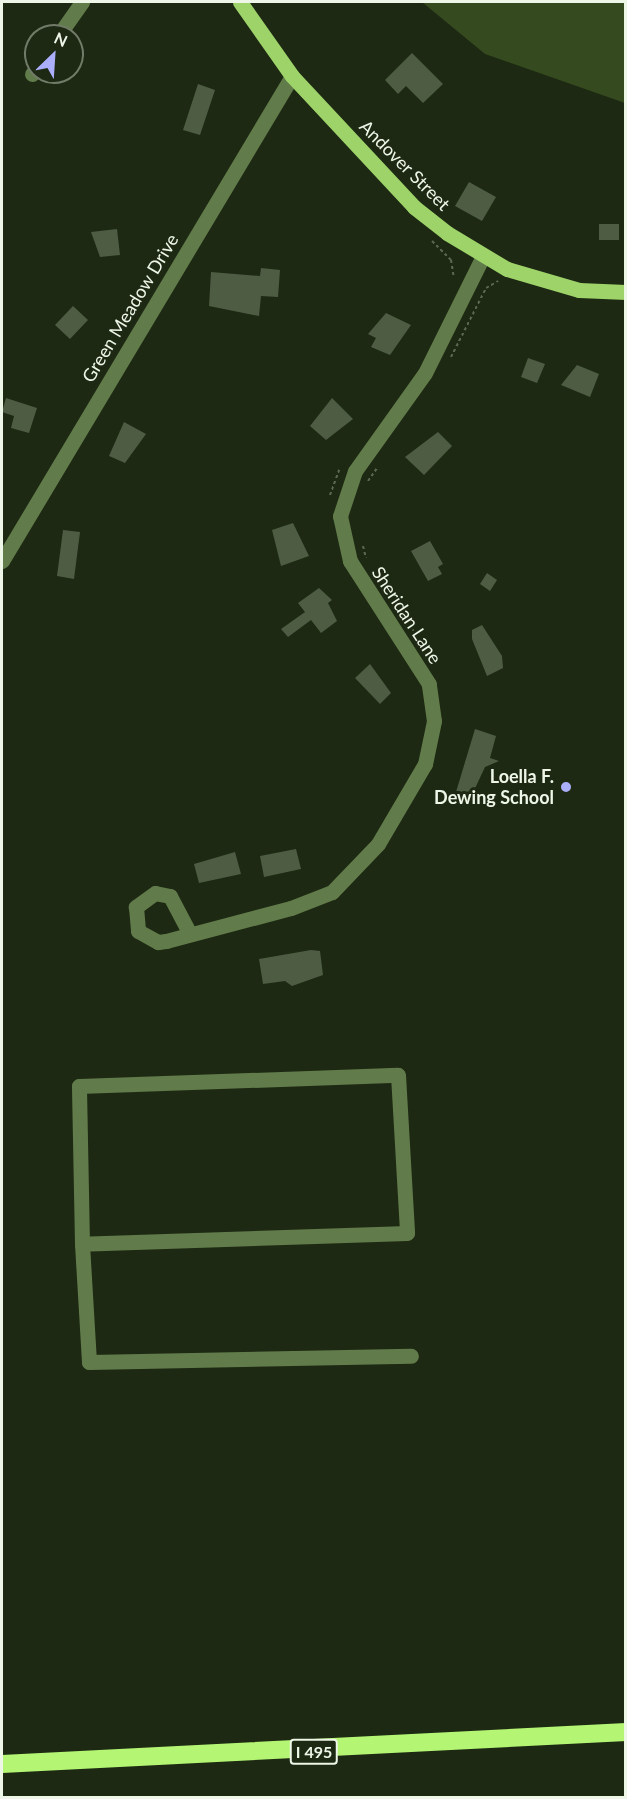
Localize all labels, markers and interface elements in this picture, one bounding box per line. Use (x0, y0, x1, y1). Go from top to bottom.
north arrow (24, 24, 84, 84)
text: N (51, 28, 71, 50)
street label: Andover Street (355, 115, 455, 215)
street label: Green Meadow Drive (77, 230, 183, 386)
street label: Sheridan Lane (368, 562, 446, 668)
place label: Loella F. Dewing School (434, 766, 554, 808)
marker: Loella F. Dewing School (559, 780, 573, 794)
road number: I 495 (288, 1739, 340, 1765)

